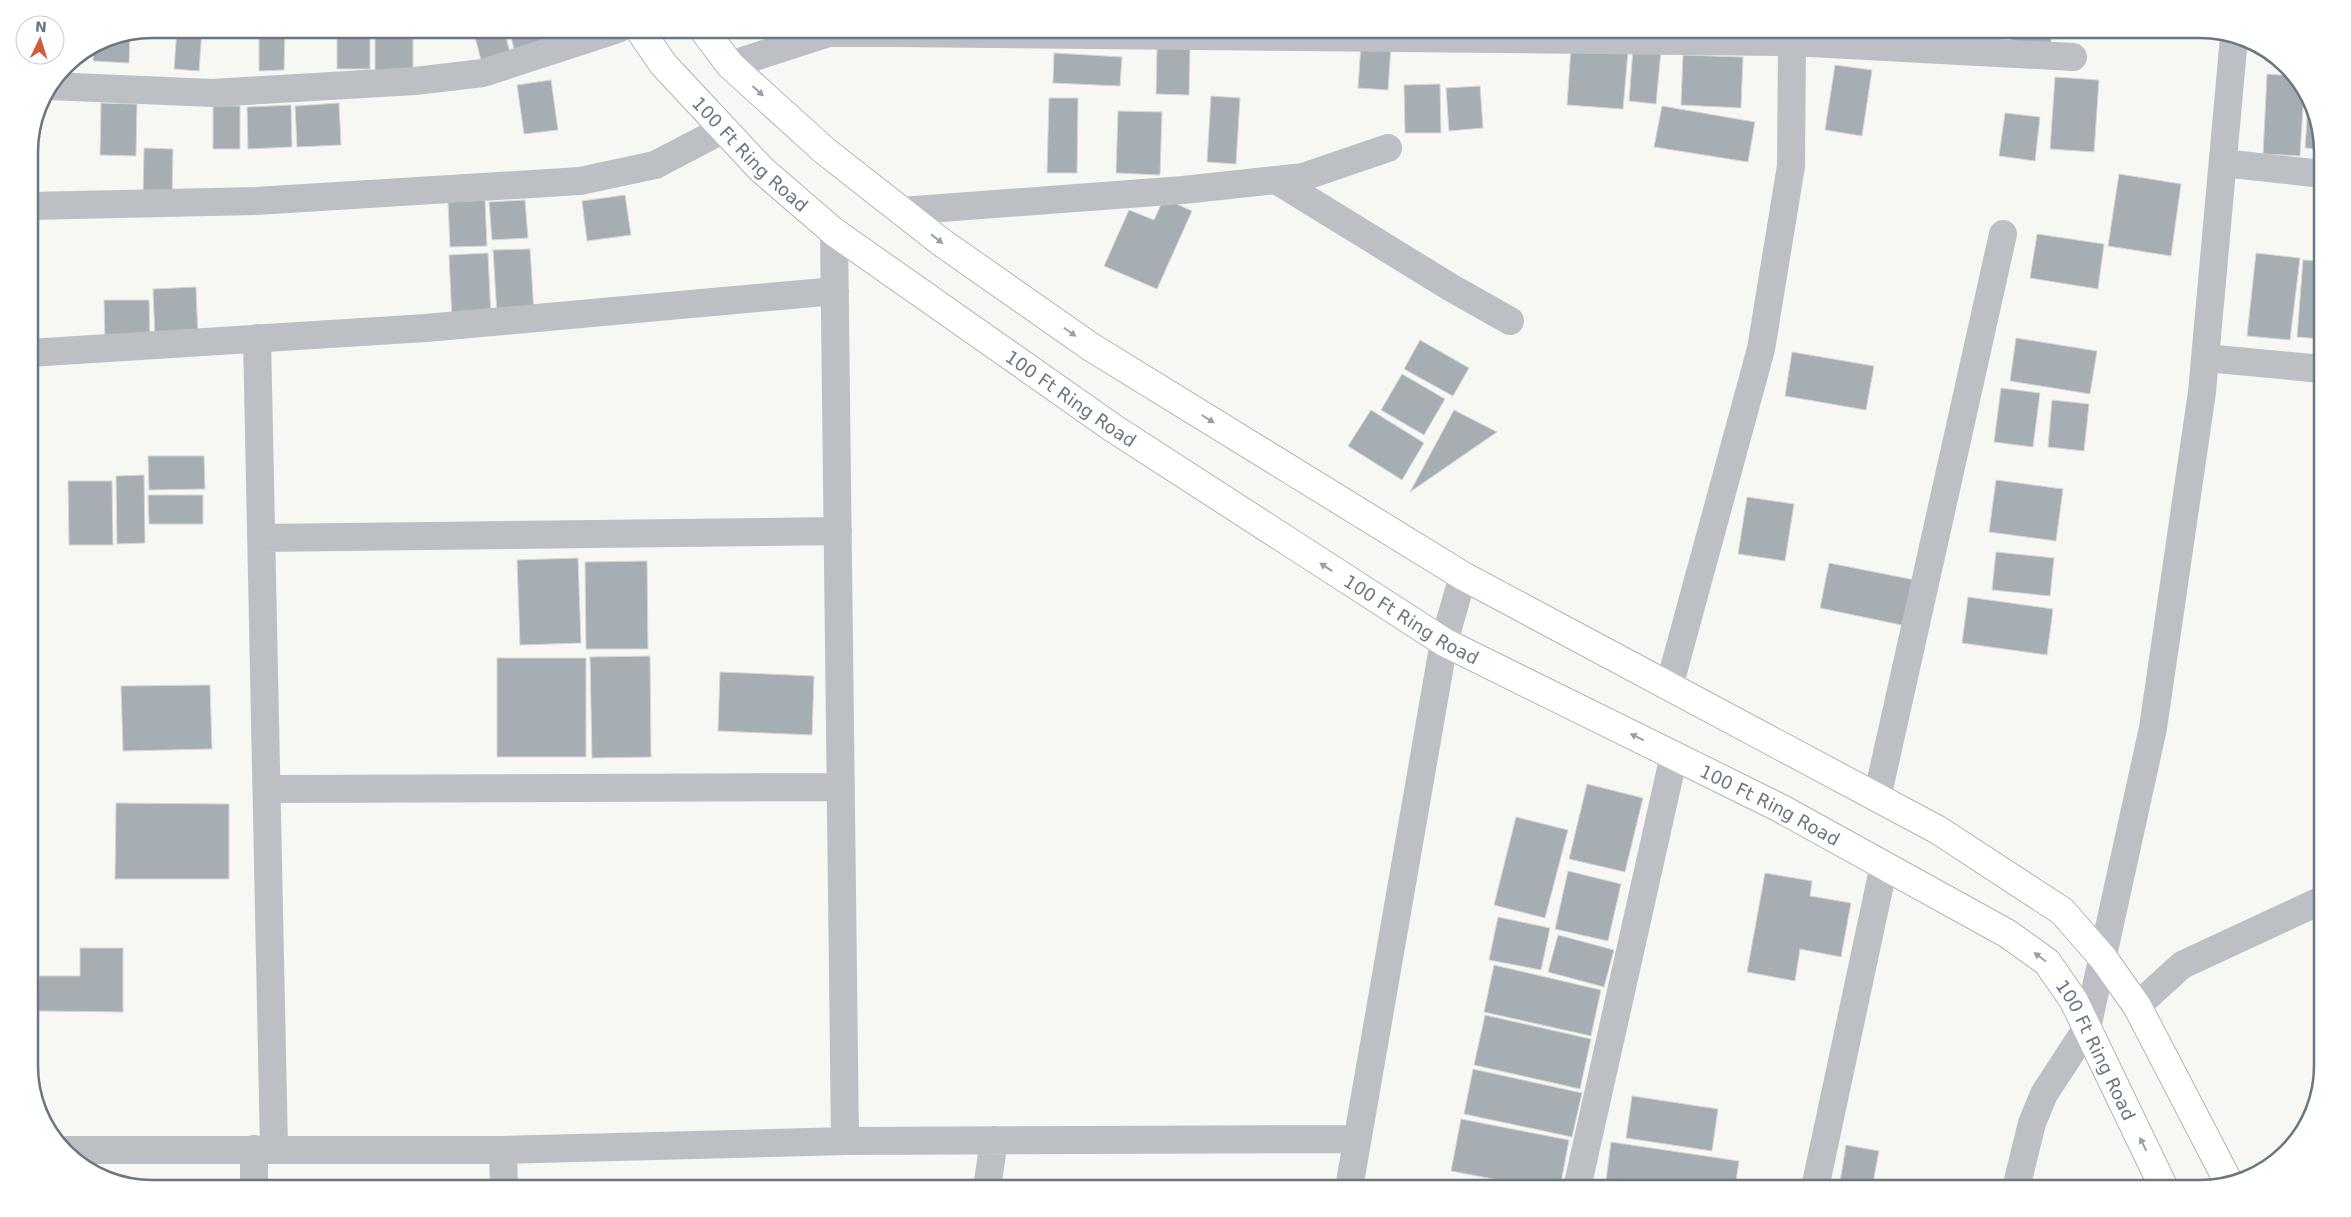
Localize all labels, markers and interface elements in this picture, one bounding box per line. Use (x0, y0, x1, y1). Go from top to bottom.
north arrow (15, 15, 65, 65)
text: N (35, 19, 47, 35)
one-way arrow (752, 85, 764, 97)
street label: 100 Ft Ring Road (688, 92, 813, 216)
one-way arrow (930, 234, 943, 245)
one-way arrow (1064, 327, 1077, 337)
street label: 100 Ft Ring Road (1002, 345, 1140, 451)
one-way arrow (1201, 414, 1214, 423)
one-way arrow (1319, 562, 1332, 572)
street label: 100 Ft Ring Road (1340, 570, 1482, 668)
one-way arrow (1630, 733, 1644, 741)
street label: 100 Ft Ring Road (1697, 760, 1844, 850)
one-way arrow (2033, 952, 2047, 962)
street label: 100 Ft Ring Road (2052, 976, 2140, 1124)
one-way arrow (2139, 1137, 2147, 1151)

